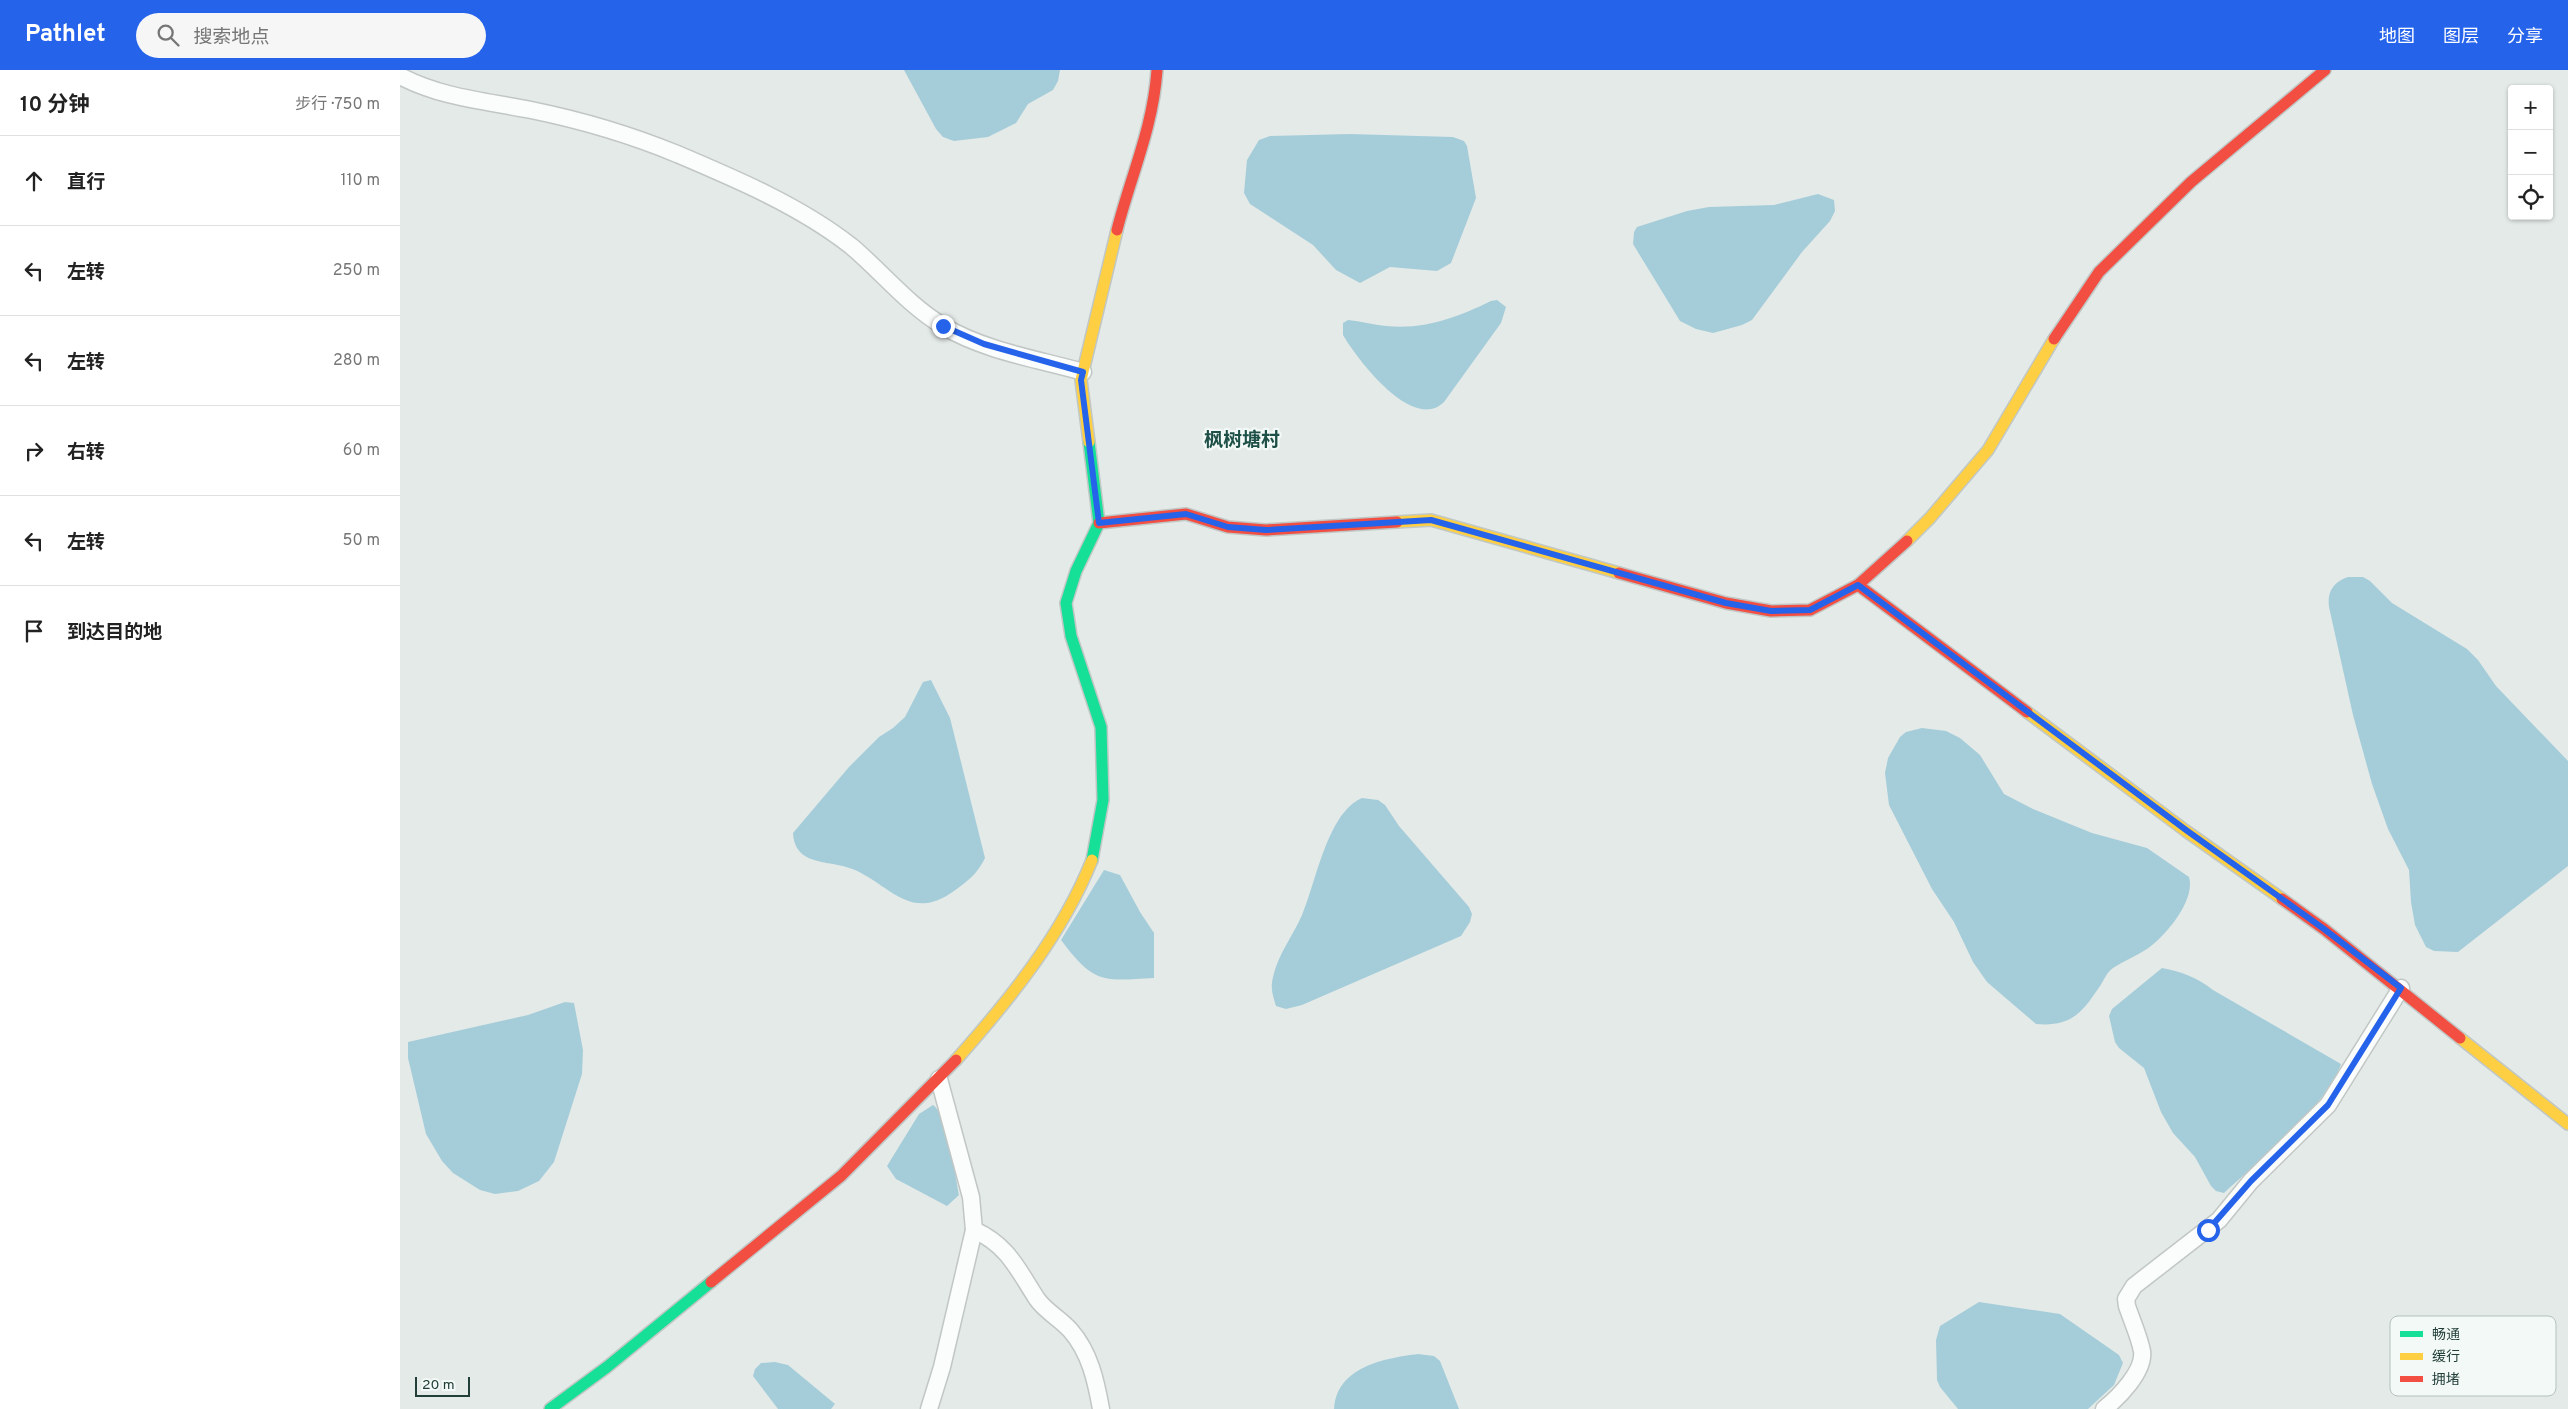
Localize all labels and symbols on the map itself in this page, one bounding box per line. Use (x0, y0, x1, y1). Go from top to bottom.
route end (932, 315, 955, 338)
district label: 枫树塘村 (1204, 429, 1280, 453)
route start (2197, 1219, 2220, 1242)
legend (2390, 1316, 2556, 1396)
text: 畅通 (2432, 1327, 2460, 1344)
text: 缓行 (2432, 1349, 2460, 1366)
text: 拥堵 (2432, 1372, 2460, 1389)
scale bar (415, 1374, 470, 1397)

